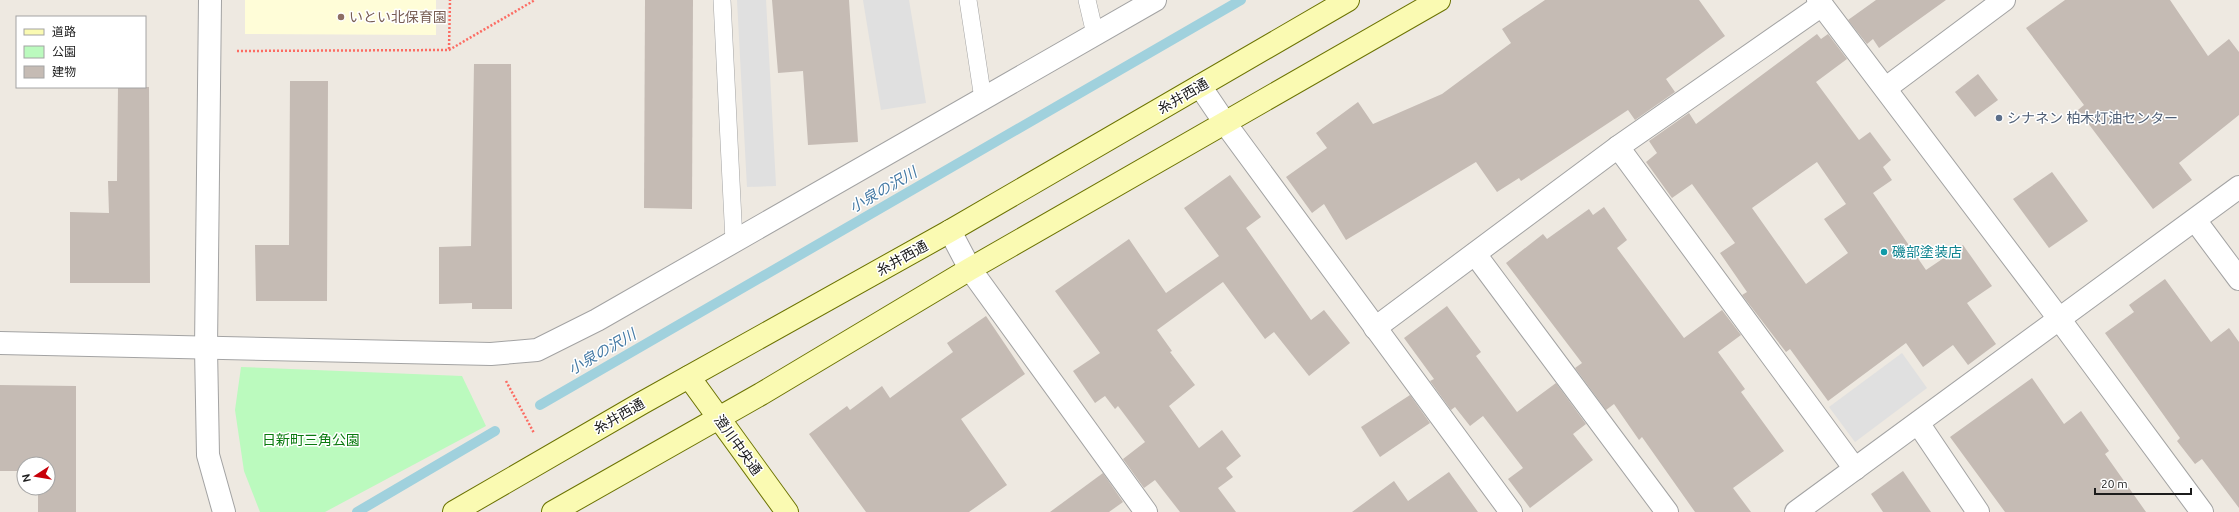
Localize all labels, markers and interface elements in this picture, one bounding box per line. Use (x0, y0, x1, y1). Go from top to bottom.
place label: いとい北保育園 (349, 9, 447, 25)
marker: いとい北保育園 (336, 12, 346, 22)
legend (16, 16, 146, 88)
text: 道路 (52, 25, 76, 38)
text: 公園 (52, 45, 76, 58)
text: 建物 (52, 65, 76, 78)
street label: 糸井西通 (1155, 75, 1211, 117)
place label: シナネン 柏木灯油センター (2007, 110, 2178, 126)
marker: シナネン 柏木灯油センター (1994, 113, 2004, 123)
water label: 小泉の沢川 (846, 162, 921, 216)
street label: 糸井西通 (874, 237, 930, 279)
place label: 磯部塗装店 (1892, 244, 1962, 260)
marker: 磯部塗装店 (1879, 247, 1889, 257)
water label: 小泉の沢川 (565, 324, 640, 378)
street label: 糸井西通 (591, 395, 647, 437)
street label: 澄川中央通 (711, 412, 765, 478)
park label: 日新町三角公園 (262, 432, 360, 448)
north arrow (16, 456, 56, 496)
scale bar (2095, 470, 2191, 496)
text: N (19, 473, 33, 483)
text: 20 m (2101, 477, 2128, 490)

